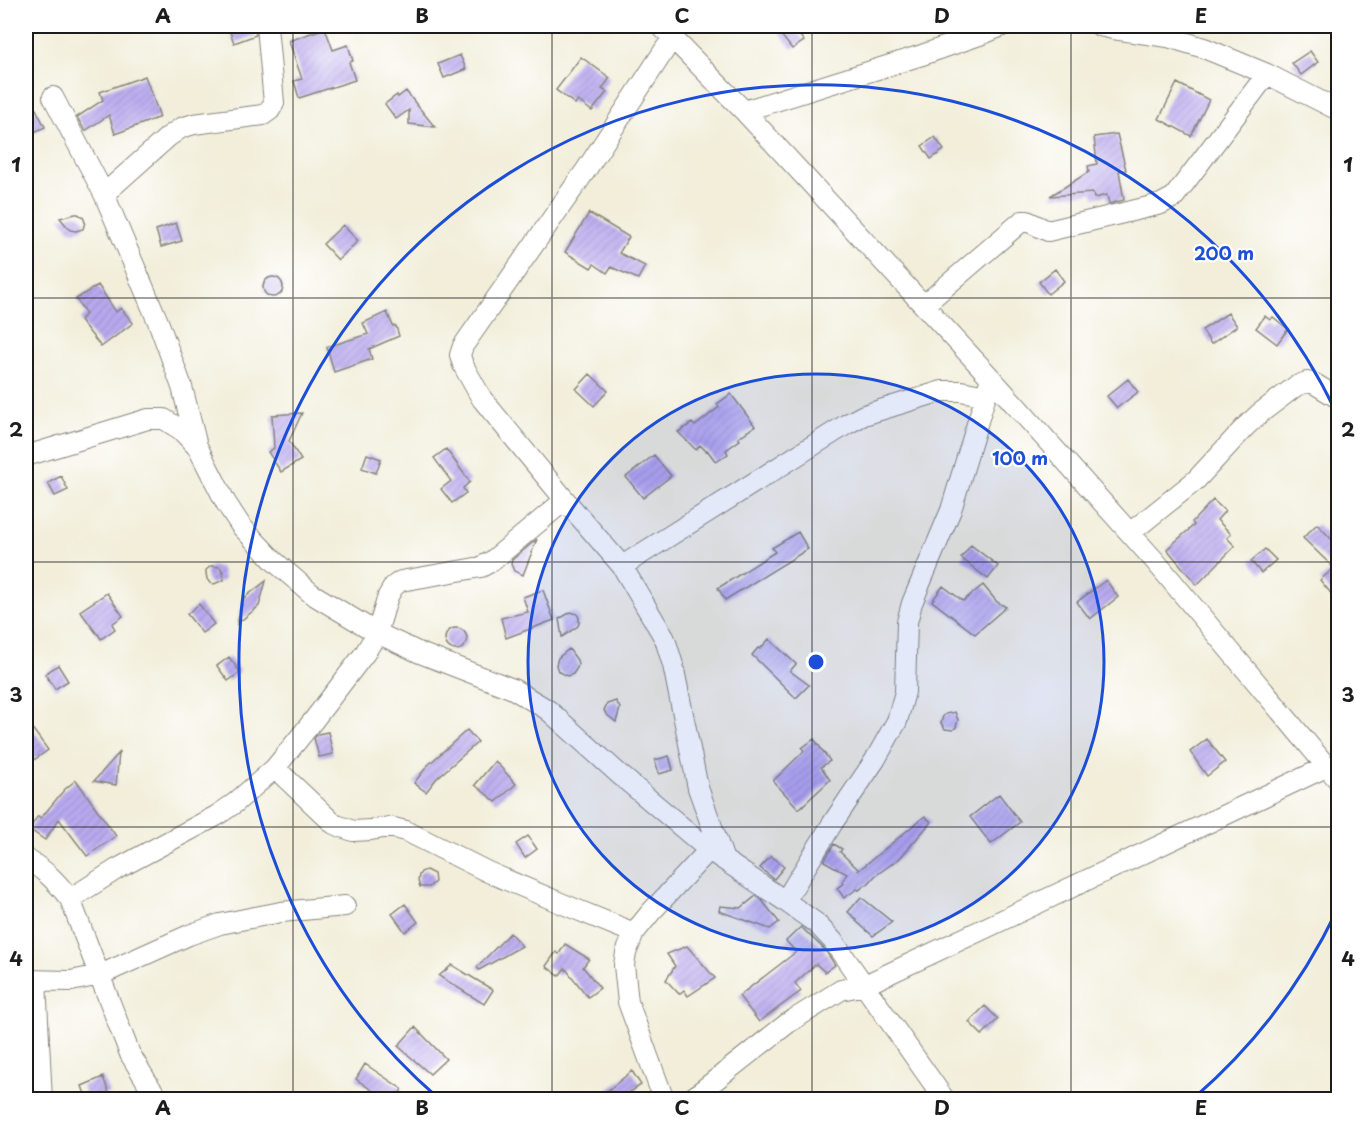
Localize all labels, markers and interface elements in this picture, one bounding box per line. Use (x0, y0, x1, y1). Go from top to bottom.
text: A (155, 0, 171, 30)
text: B (415, 0, 429, 30)
text: C (674, 0, 690, 30)
text: D (934, 0, 950, 30)
text: E (1195, 0, 1207, 30)
text: 1 (11, 149, 21, 179)
text: 1 (1343, 149, 1353, 179)
text: 200 m (1194, 239, 1254, 266)
text: 2 (9, 414, 23, 444)
text: 2 (1341, 414, 1355, 444)
text: 100 m (992, 444, 1048, 471)
centre of rings (806, 652, 826, 672)
text: 3 (9, 679, 23, 709)
text: 3 (1341, 679, 1355, 709)
text: 4 (9, 943, 23, 973)
text: 4 (1341, 943, 1355, 973)
text: A (155, 1092, 171, 1122)
text: B (415, 1092, 429, 1122)
text: C (674, 1092, 690, 1122)
text: D (934, 1092, 950, 1122)
text: E (1195, 1092, 1207, 1122)

